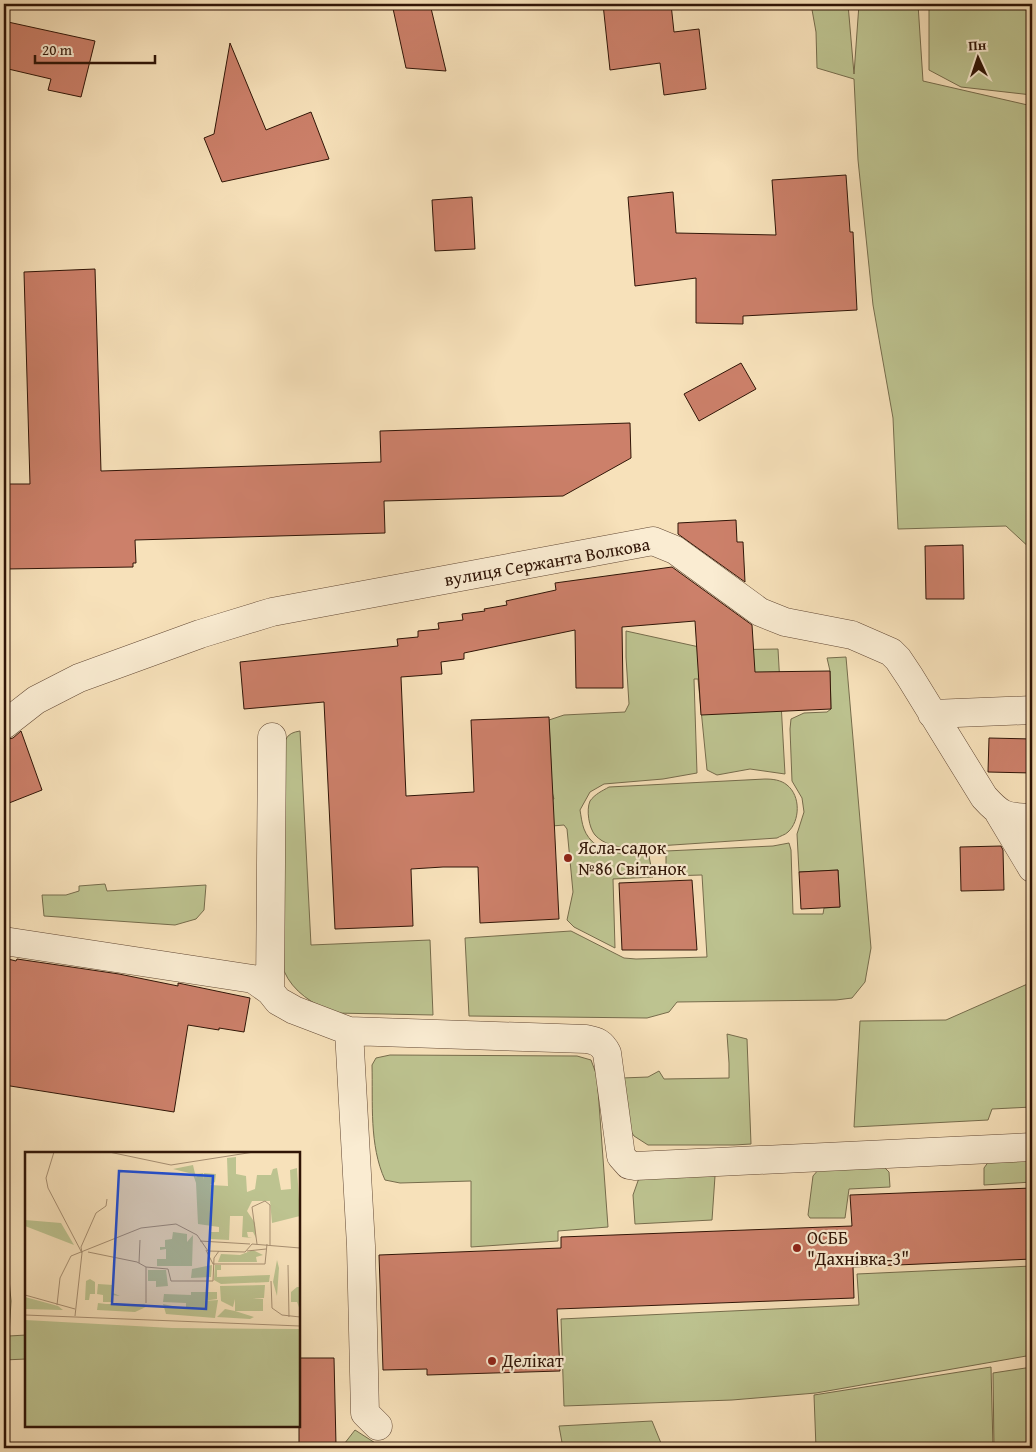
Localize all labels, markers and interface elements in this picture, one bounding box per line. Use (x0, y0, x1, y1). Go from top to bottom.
scale bar (35, 32, 155, 64)
north arrow (954, 32, 1004, 82)
text: Пн (968, 35, 987, 55)
text: 20 m (42, 39, 73, 60)
street label: вулиця Сержанта Волкова (442, 530, 652, 593)
place label: Ясла-садок №86 Світанок (577, 834, 687, 882)
marker: Ясла-садок №86 Світанок (562, 852, 574, 864)
inset map (25, 1152, 300, 1427)
place label: ОСББ "Дахнівка-3" (807, 1224, 909, 1272)
marker: ОСББ "Дахнівка-3" (791, 1242, 803, 1254)
place label: Делікат (501, 1347, 564, 1374)
marker: Делікат (486, 1355, 498, 1367)

